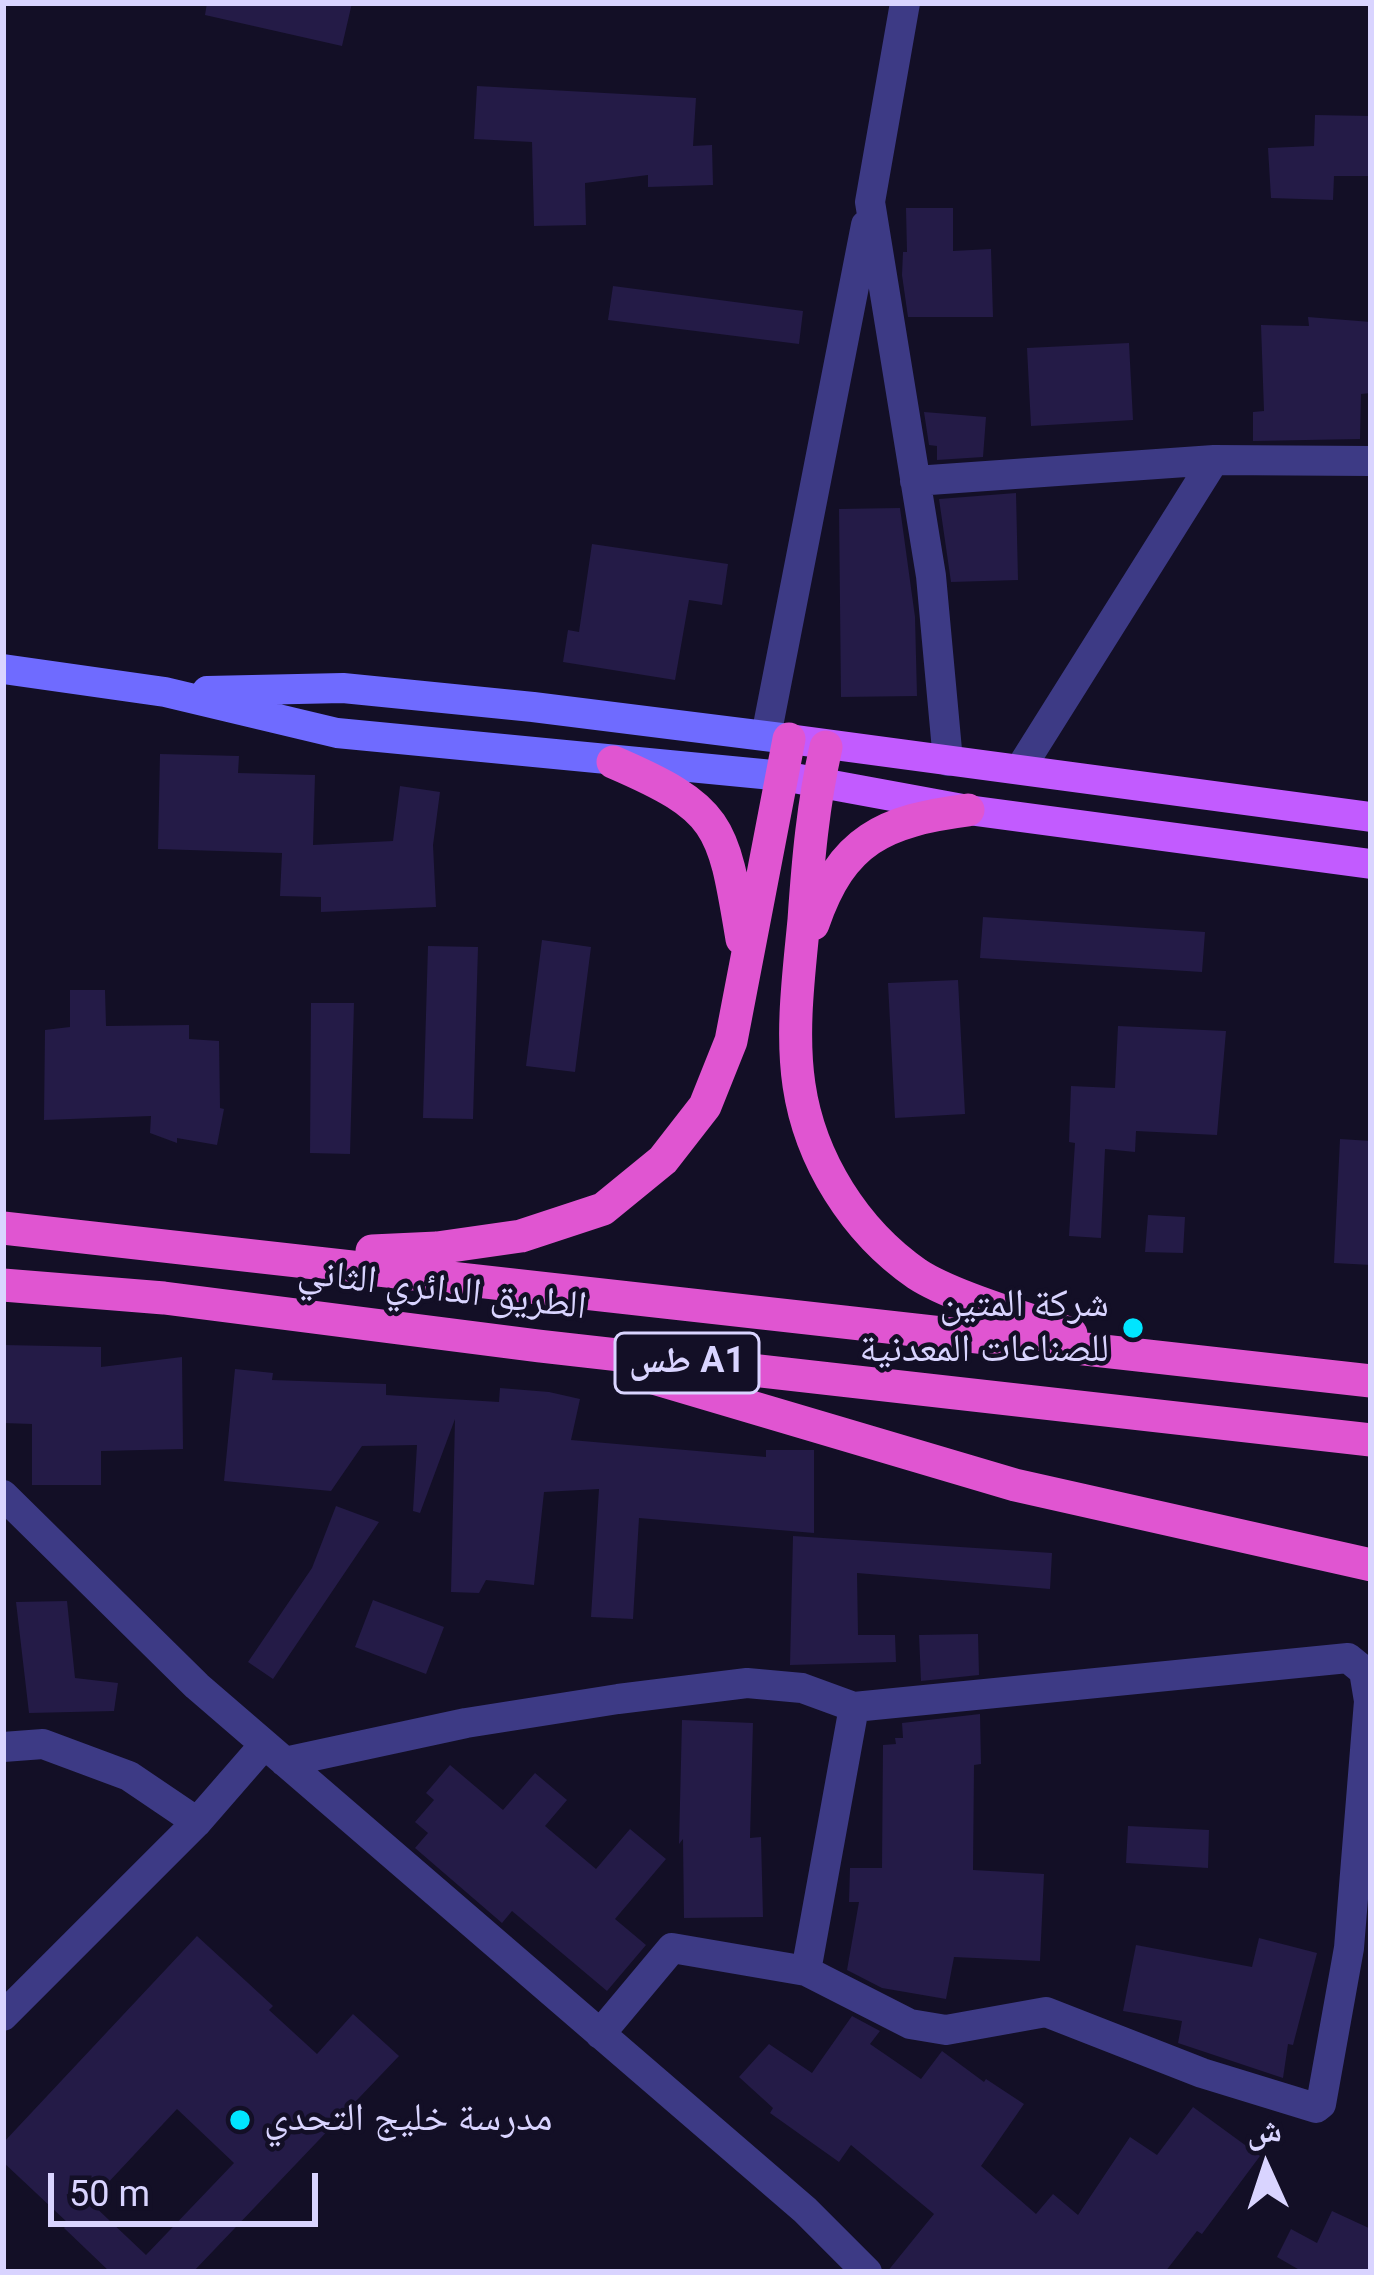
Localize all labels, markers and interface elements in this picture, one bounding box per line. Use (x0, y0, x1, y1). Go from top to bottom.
street label: الطريق الدائري الثاني (295, 1250, 589, 1332)
place label: شركة المتين للصناعات المعدنية (860, 1283, 1109, 1374)
marker: شركة المتين للصناعات المعدنية (1120, 1315, 1146, 1341)
road number: طس A1 (615, 1333, 759, 1393)
place label: مدرسة خليج التحدي (264, 2097, 552, 2143)
marker: مدرسة خليج التحدي (227, 2107, 253, 2133)
north arrow (1206, 2107, 1326, 2227)
text: ش (1246, 2110, 1283, 2151)
scale bar (54, 2149, 324, 2223)
text: 50 m (69, 2173, 150, 2215)

